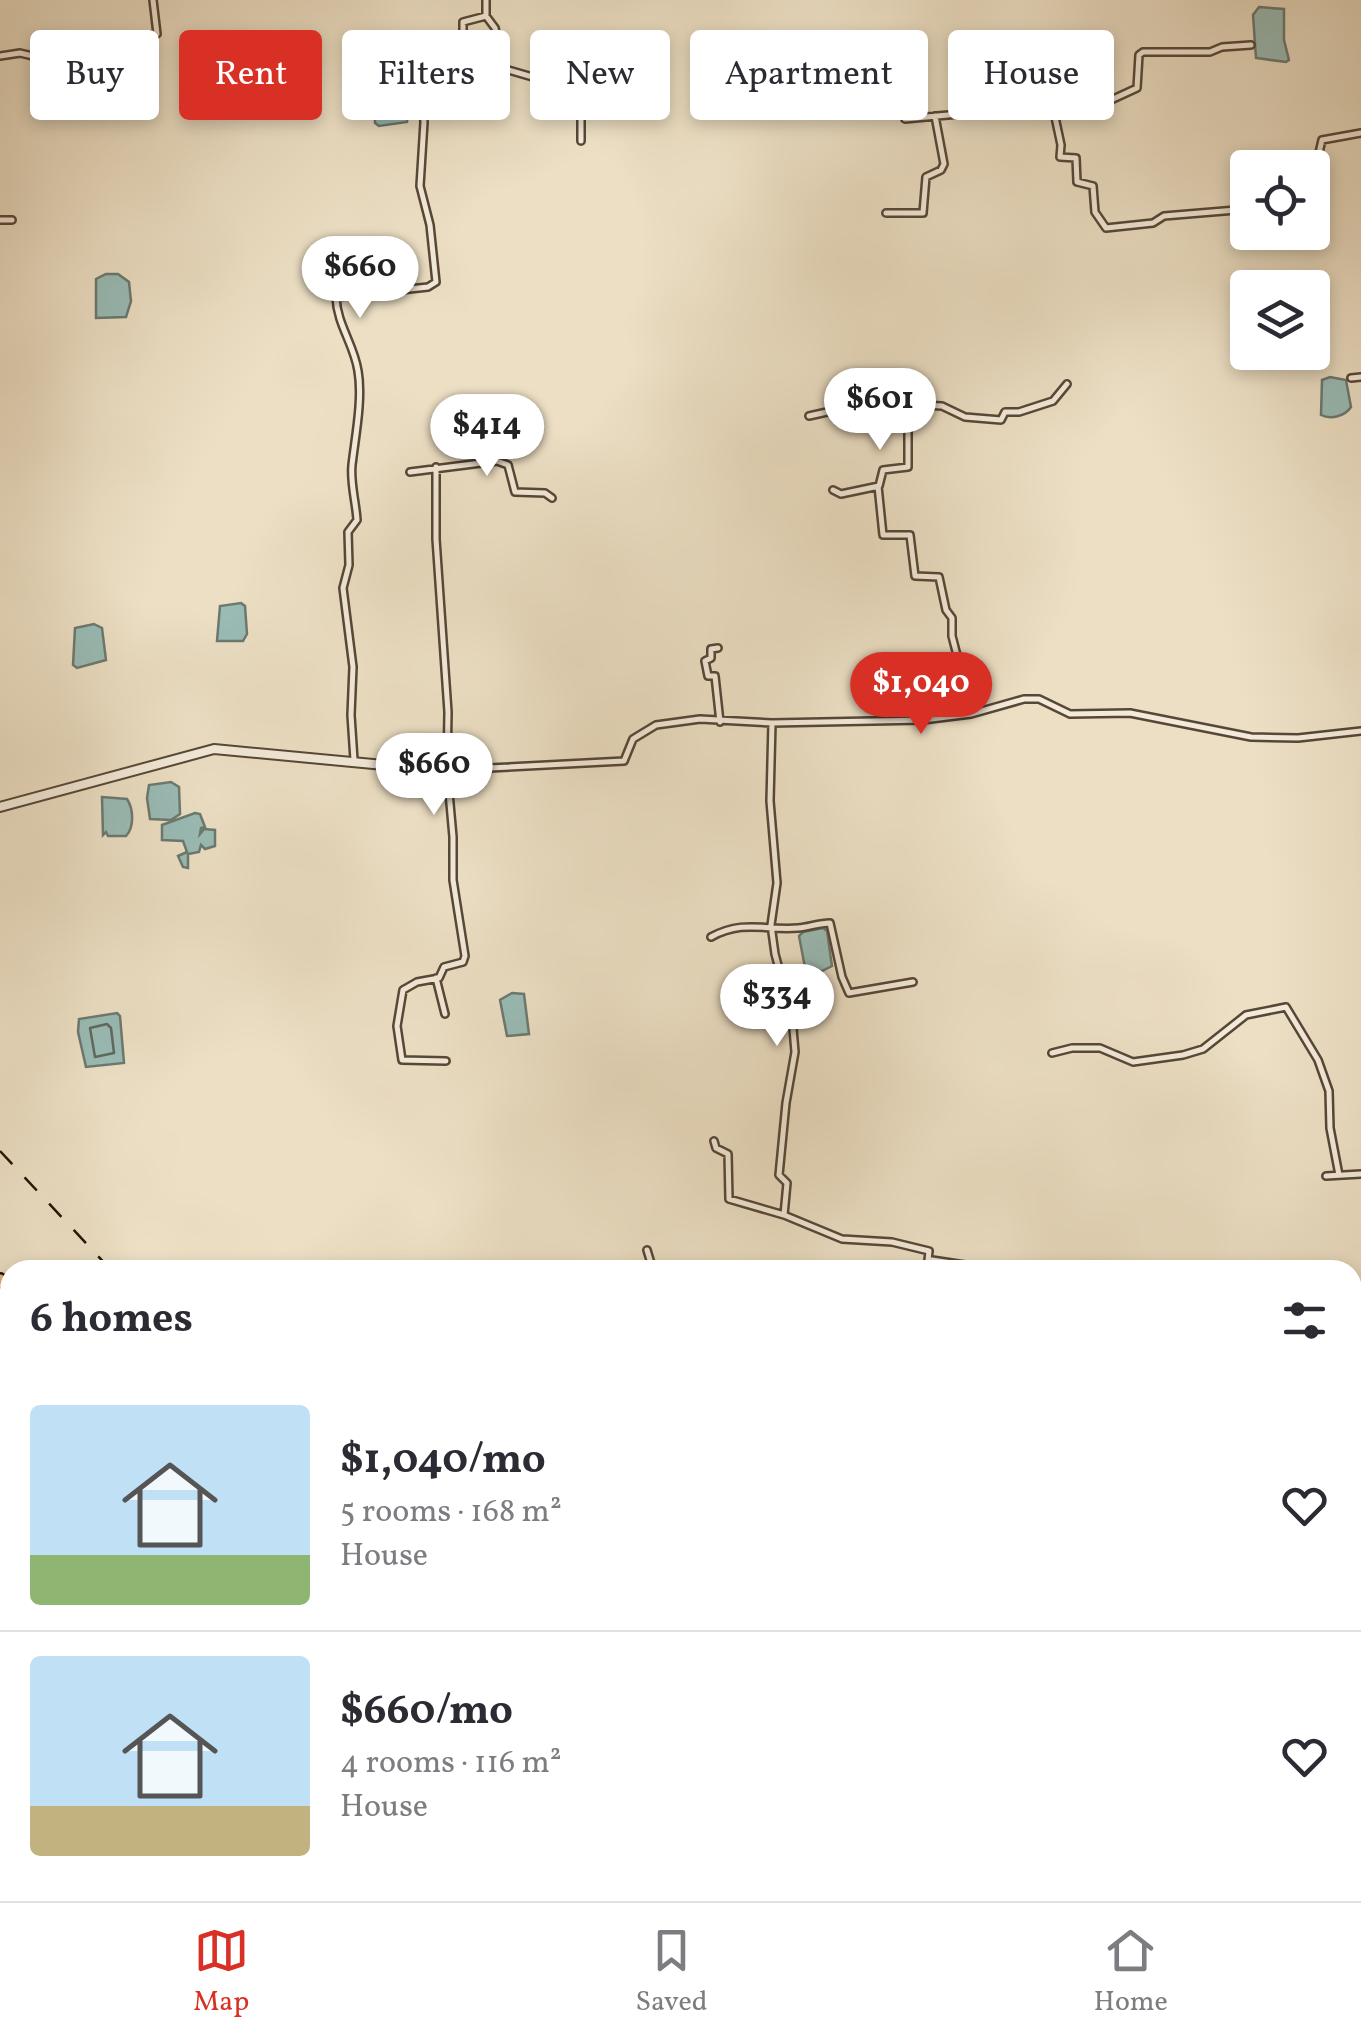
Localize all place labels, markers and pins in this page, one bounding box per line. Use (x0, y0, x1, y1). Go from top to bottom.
pin: $660 (301, 236, 419, 321)
pin: $601 (821, 368, 939, 453)
pin: $414 (428, 394, 546, 479)
pin: $1,040 (840, 652, 1002, 737)
pin: $660 (375, 733, 493, 818)
pin: $334 (718, 964, 836, 1049)

